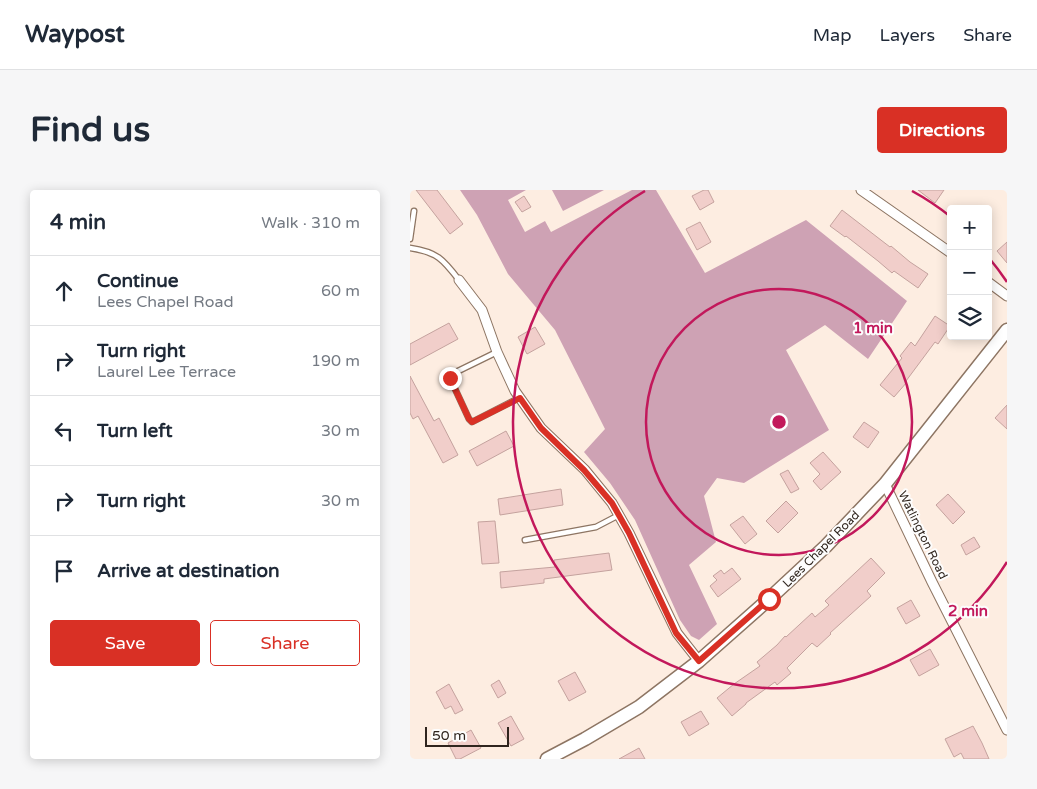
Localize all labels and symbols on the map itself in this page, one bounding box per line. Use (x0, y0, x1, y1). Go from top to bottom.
text: 1 min (853, 319, 893, 337)
route end (439, 367, 462, 390)
centre of rings (770, 413, 788, 431)
street label: Watlington Road (896, 489, 950, 581)
street label: Lees Chapel Road (780, 508, 862, 590)
route start (758, 588, 781, 611)
text: 2 min (948, 602, 988, 620)
scale bar (425, 724, 509, 747)

